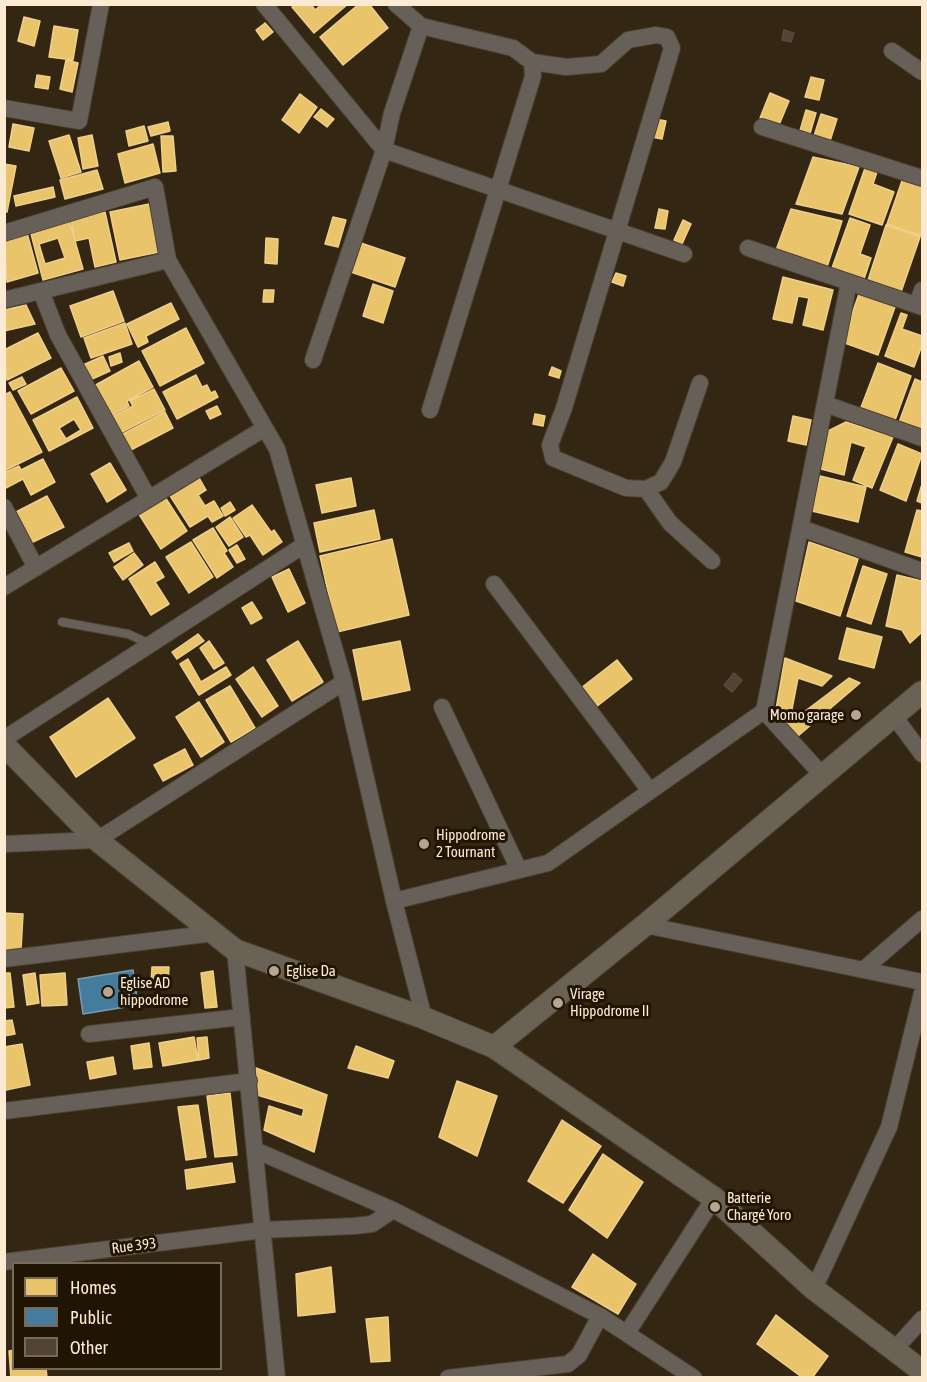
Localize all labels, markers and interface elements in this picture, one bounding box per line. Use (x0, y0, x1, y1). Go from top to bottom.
place label: Momo garage (770, 706, 844, 724)
marker: Momo garage (849, 708, 863, 722)
place label: Hippodrome 2 Tournant (436, 826, 506, 861)
marker: Hippodrome 2 Tournant (417, 837, 431, 851)
place label: Eglise Da (286, 962, 336, 980)
marker: Eglise Da (267, 964, 281, 978)
place label: Eglise AD hippodrome (120, 974, 188, 1009)
marker: Eglise AD hippodrome (101, 985, 115, 999)
place label: Virage Hippodrome II (570, 985, 649, 1020)
marker: Virage Hippodrome II (551, 996, 565, 1010)
place label: Batterie Chargé Yoro (727, 1189, 791, 1224)
marker: Batterie Chargé Yoro (708, 1200, 722, 1214)
street label: Rue 393 (111, 1234, 157, 1258)
legend (12, 1262, 222, 1370)
text: Homes (70, 1277, 116, 1298)
text: Public (70, 1307, 112, 1328)
text: Other (70, 1337, 108, 1358)

